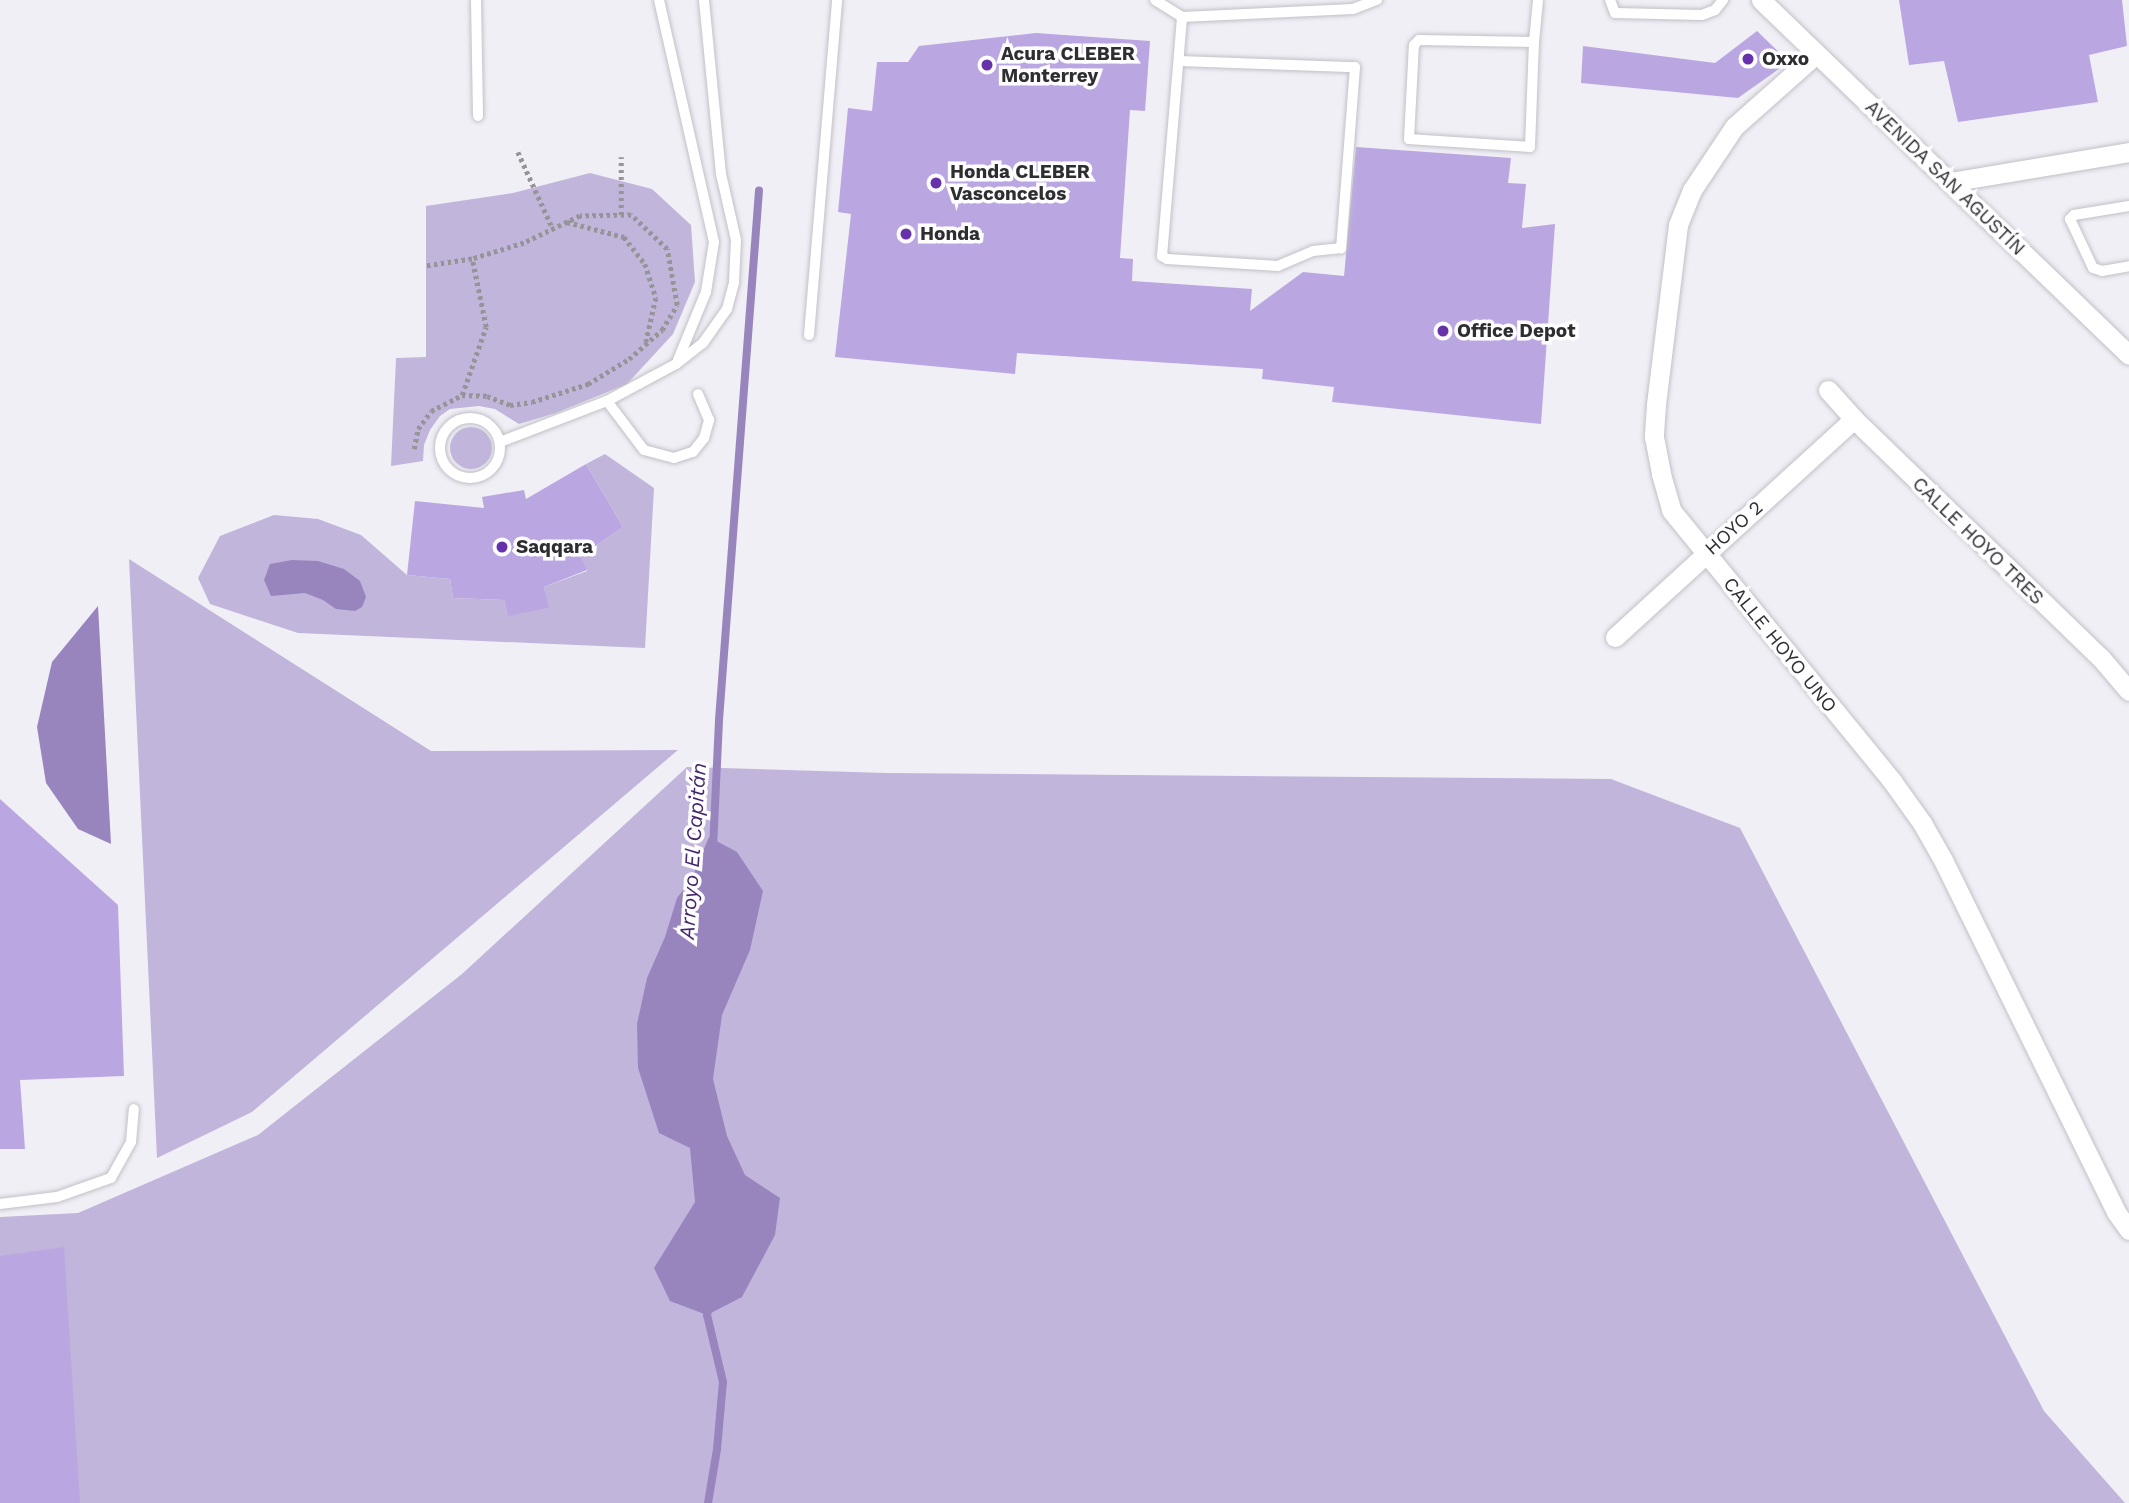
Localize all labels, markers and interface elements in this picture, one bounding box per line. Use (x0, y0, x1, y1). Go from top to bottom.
place label: Acura CLEBER Monterrey (1001, 43, 1135, 87)
place label: Oxxo (1762, 48, 1809, 70)
marker: Oxxo (1740, 51, 1756, 67)
marker: Acura CLEBER Monterrey (979, 57, 995, 73)
street label: AVENIDA SAN AGUSTÍN (1860, 95, 2030, 261)
place label: Honda CLEBER Vasconcelos (950, 161, 1090, 205)
marker: Honda CLEBER Vasconcelos (928, 175, 944, 191)
place label: Honda (920, 223, 980, 245)
marker: Honda (898, 226, 914, 242)
place label: Office Depot (1457, 320, 1575, 342)
marker: Office Depot (1435, 323, 1451, 339)
street label: CALLE HOYO TRES (1907, 472, 2049, 610)
street label: HOYO 2 (1700, 496, 1768, 560)
place label: Saqqara (516, 536, 593, 558)
marker: Saqqara (494, 539, 510, 555)
street label: CALLE HOYO UNO (1718, 573, 1842, 717)
water label: Arroyo El Capitán (674, 761, 712, 941)

